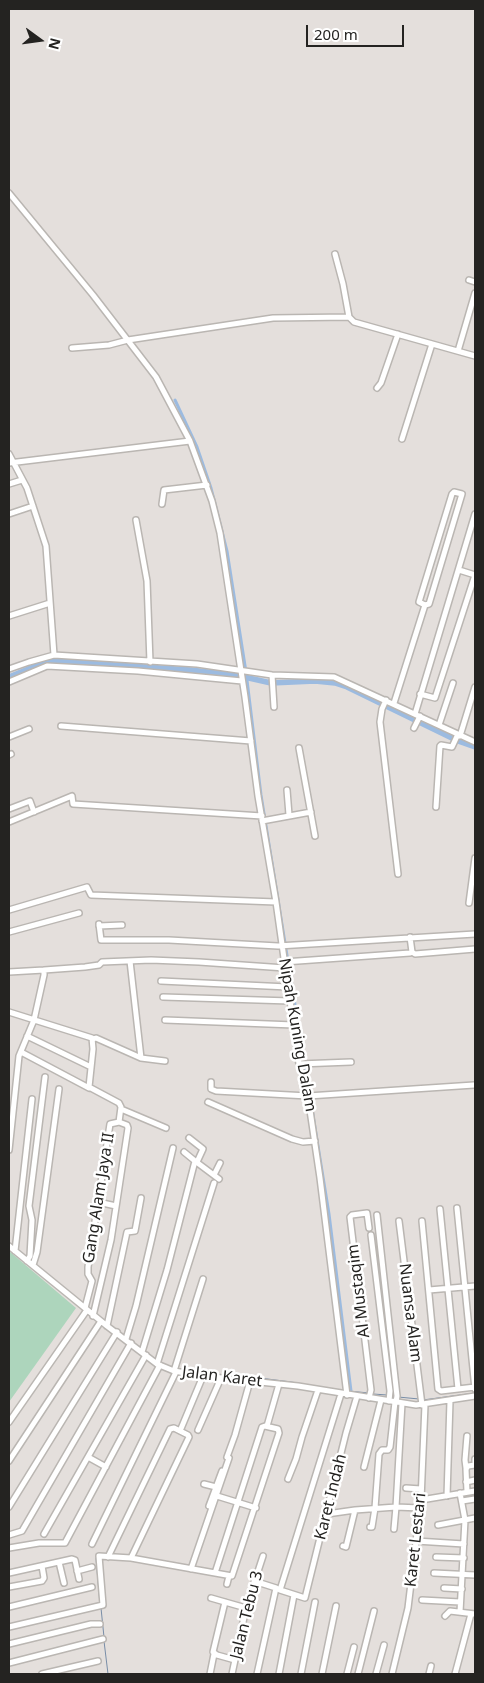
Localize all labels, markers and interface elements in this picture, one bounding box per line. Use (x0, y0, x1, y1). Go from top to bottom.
north arrow (15, 15, 65, 65)
scale bar (309, 15, 406, 47)
text: 200 m (314, 24, 358, 44)
text: N (44, 36, 66, 52)
street label: Nipah Kuning Dalam (274, 957, 320, 1113)
street label: Gang Alam Jaya II (79, 1131, 119, 1265)
street label: Al Mustaqim (344, 1243, 374, 1339)
street label: Nuansa Alam (394, 1262, 426, 1364)
street label: Jalan Karet (181, 1363, 263, 1391)
street label: Karet Indah (311, 1452, 351, 1542)
street label: Karet Lestari (402, 1492, 430, 1588)
street label: Jalan Tebu 3 (227, 1569, 267, 1661)

